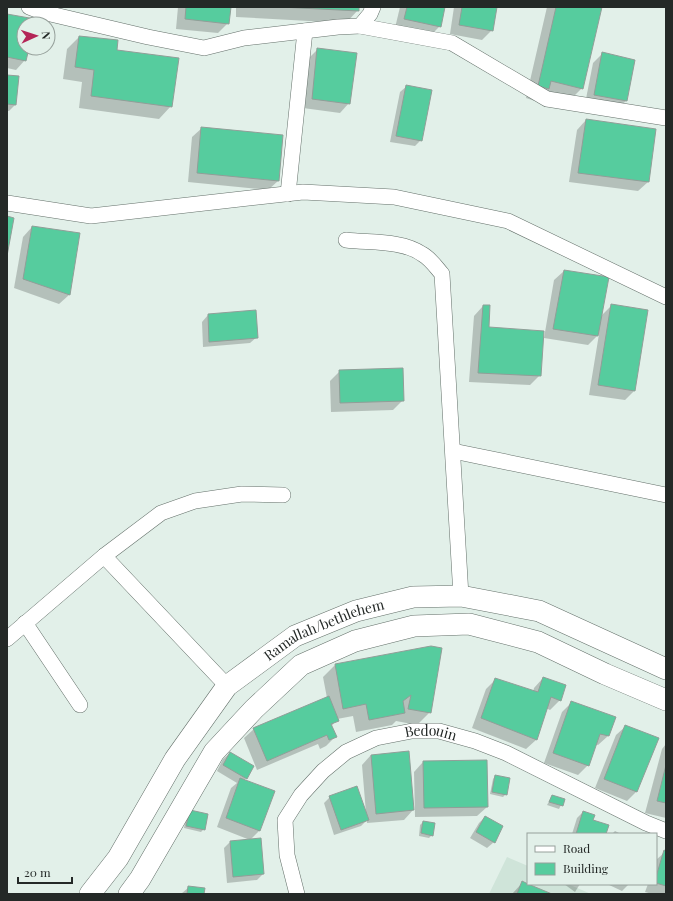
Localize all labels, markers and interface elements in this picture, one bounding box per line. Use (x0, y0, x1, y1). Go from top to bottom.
north arrow (16, 16, 56, 56)
text: N (39, 31, 54, 40)
street label: Ramallah/bethlehem (260, 594, 387, 665)
street label: Bedouin (403, 721, 460, 745)
legend (527, 833, 657, 885)
text: Road (563, 840, 590, 856)
scale bar (18, 859, 72, 885)
text: Building (563, 860, 609, 876)
text: 20 m (24, 864, 51, 880)

